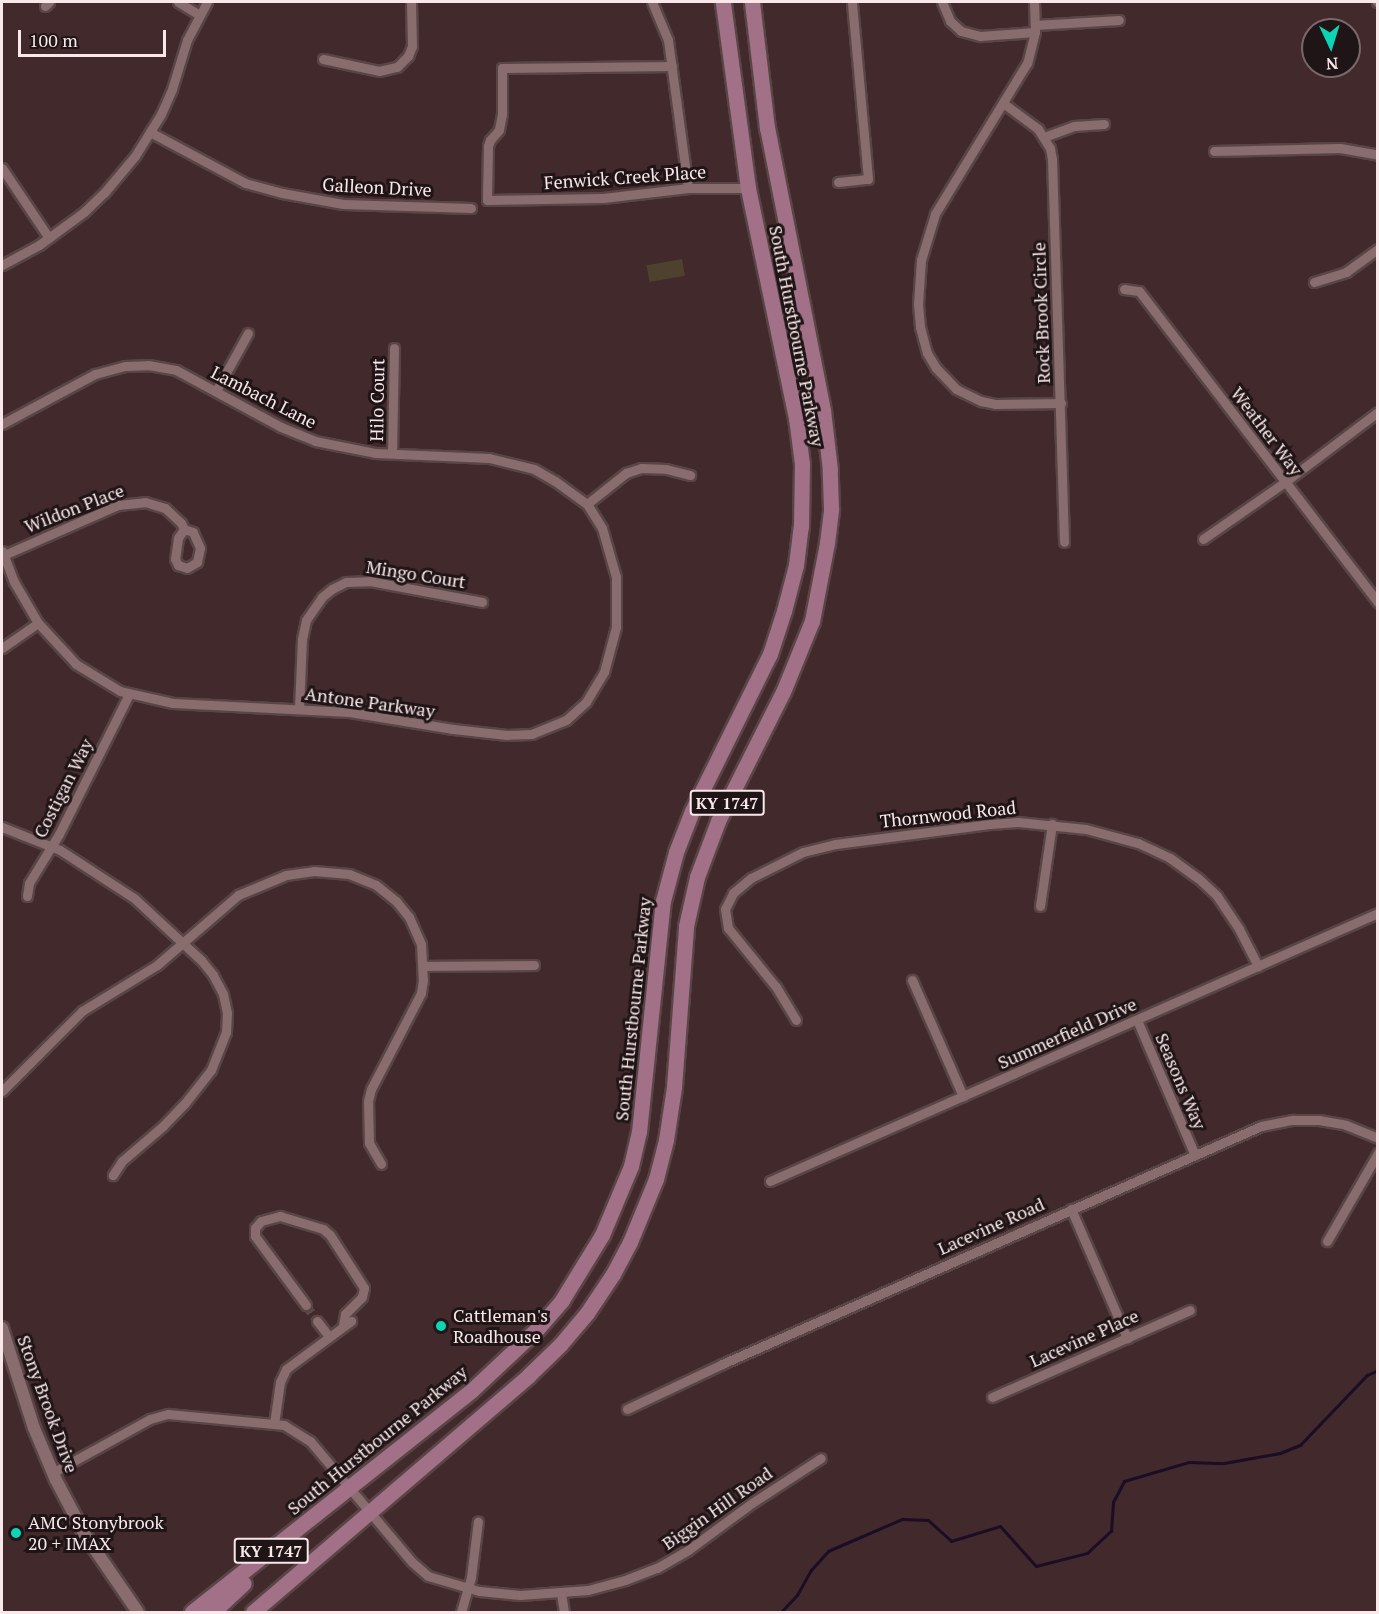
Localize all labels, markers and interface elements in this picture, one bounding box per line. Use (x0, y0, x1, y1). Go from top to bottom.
scale bar (21, 18, 170, 56)
north arrow (1301, 18, 1361, 78)
text: 100 m (29, 28, 78, 52)
text: N (1325, 53, 1339, 75)
street label: Fenwick Creek Place (543, 161, 707, 193)
street label: Galleon Drive (322, 173, 432, 201)
street label: South Hurstbourne Parkway (765, 224, 829, 448)
street label: Rock Brook Circle (1028, 242, 1054, 384)
street label: Hilo Court (365, 358, 389, 442)
street label: Lambach Lane (208, 361, 320, 433)
street label: Weather Way (1227, 382, 1307, 480)
street label: Wildon Place (21, 479, 127, 537)
street label: Mingo Court (365, 555, 467, 593)
street label: Antone Parkway (304, 682, 436, 722)
street label: Costigan Way (29, 735, 97, 841)
road number: KY 1747 (690, 790, 764, 816)
street label: Thornwood Road (879, 796, 1017, 832)
street label: South Hurstbourne Parkway (611, 896, 655, 1122)
street label: Summerfield Drive (994, 993, 1140, 1073)
street label: Seasons Way (1151, 1030, 1211, 1132)
street label: Lacevine Road (934, 1193, 1048, 1259)
street label: Lacevine Place (1026, 1304, 1142, 1372)
place label: Cattleman's Roadhouse (453, 1305, 548, 1348)
marker: Cattleman's Roadhouse (434, 1319, 448, 1333)
street label: Stony Brook Drive (13, 1332, 83, 1476)
street label: South Hurstbourne Parkway (283, 1361, 471, 1519)
street label: Biggin Hill Road (658, 1462, 776, 1554)
place label: AMC Stonybrook 20 + IMAX (28, 1512, 164, 1555)
marker: AMC Stonybrook 20 + IMAX (9, 1526, 23, 1540)
road number: KY 1747 (234, 1538, 308, 1564)

